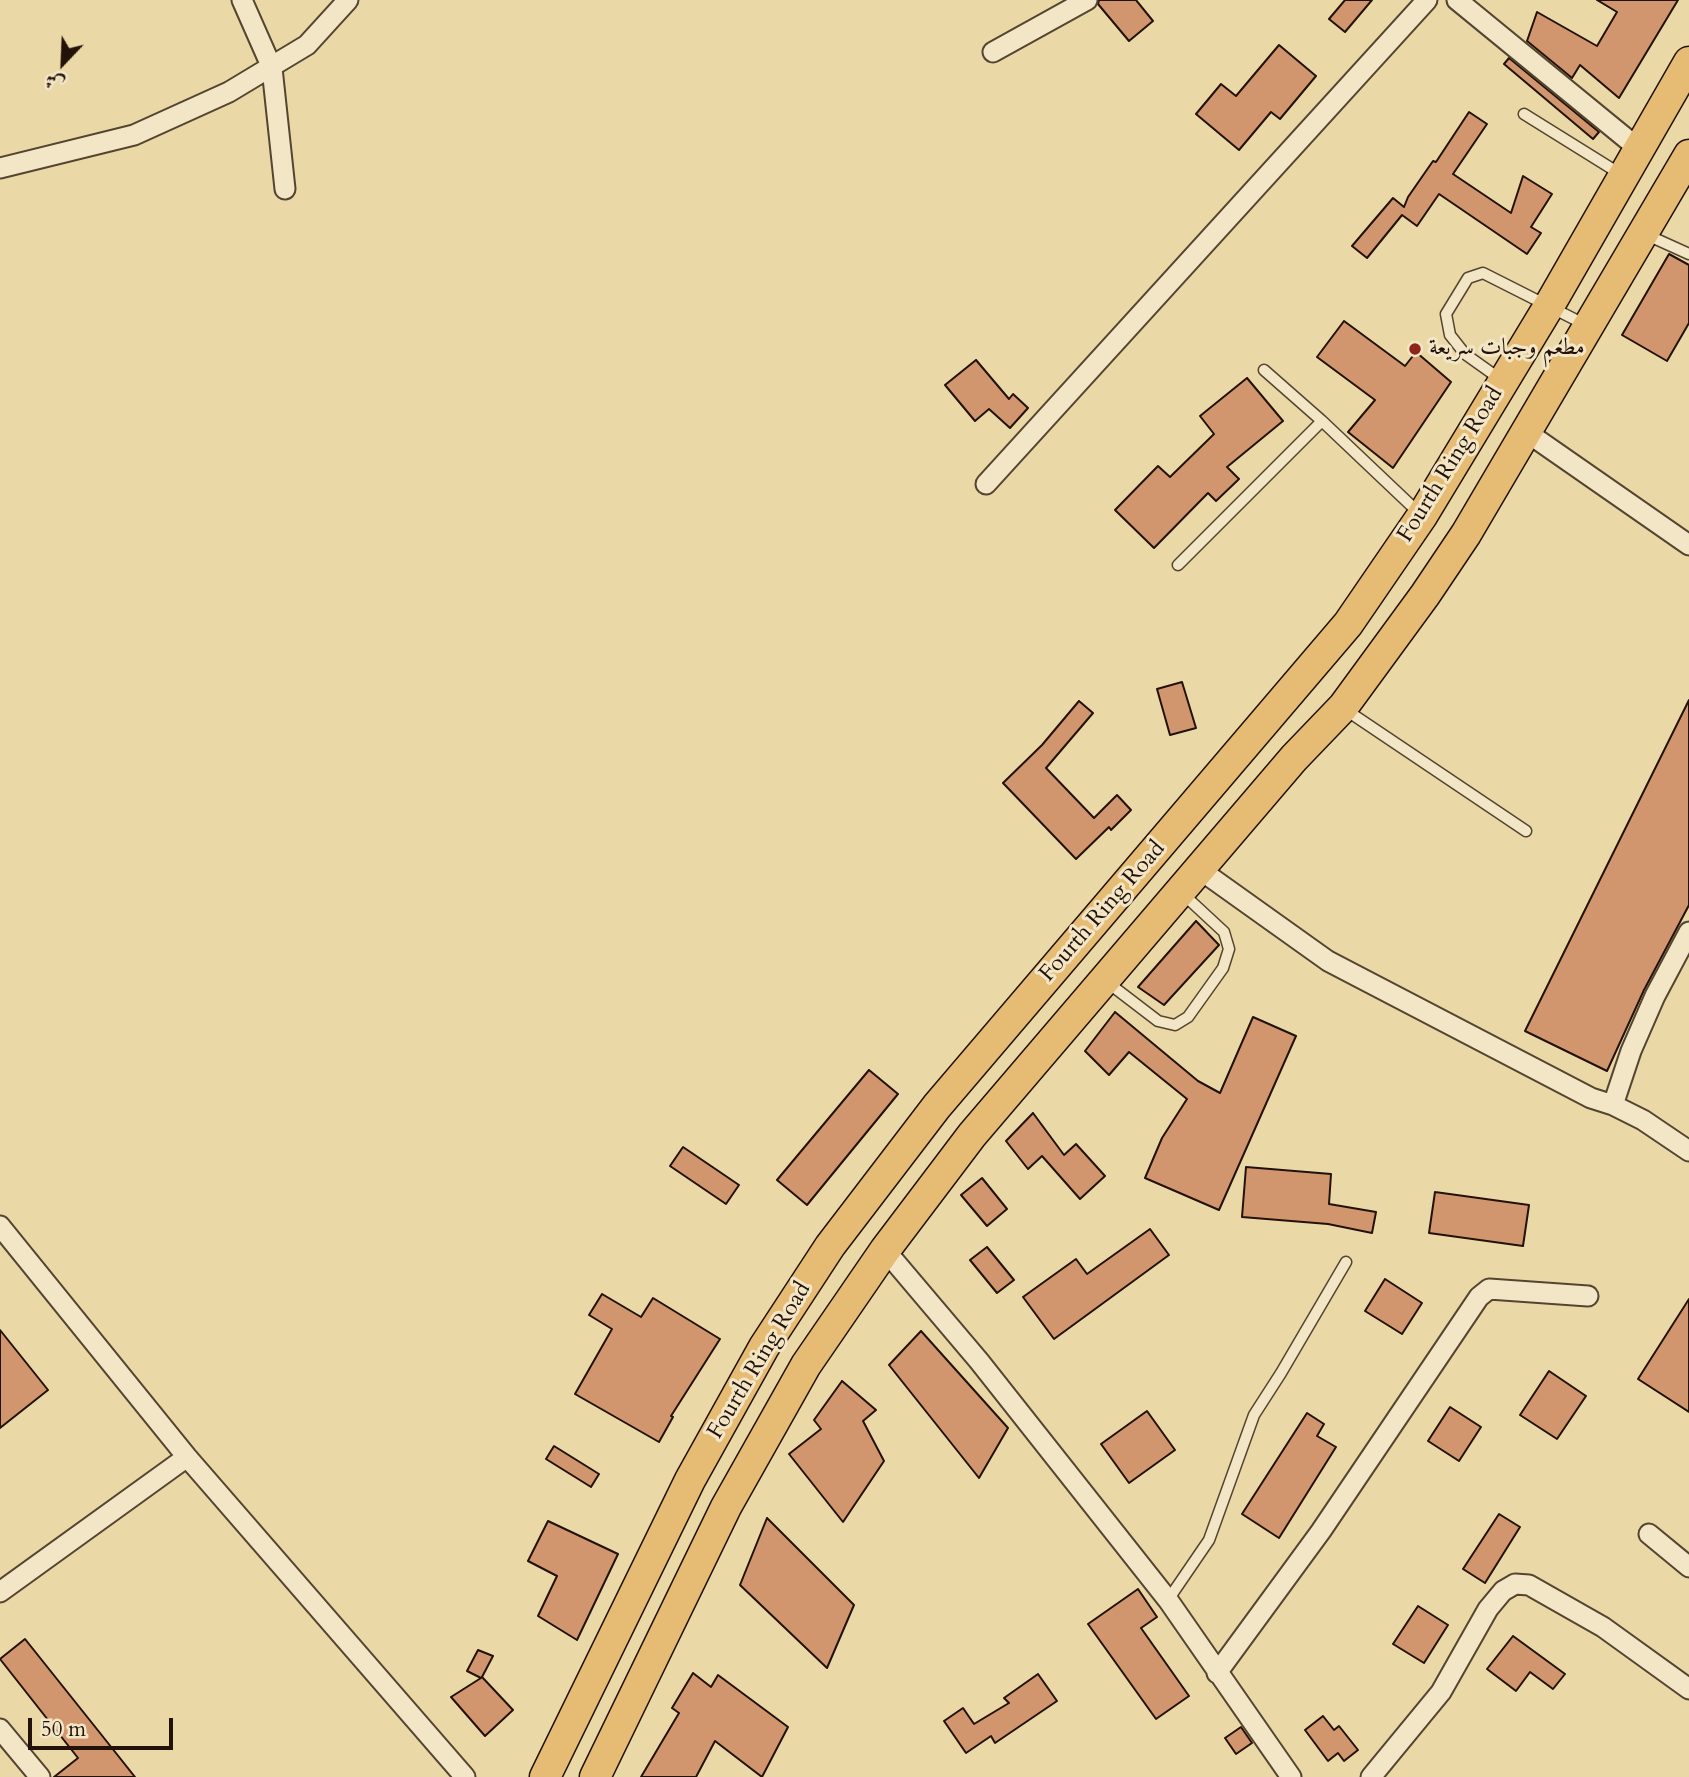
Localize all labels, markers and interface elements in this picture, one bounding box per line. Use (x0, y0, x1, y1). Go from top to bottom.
north arrow (28, 28, 98, 98)
text: ش (41, 67, 69, 98)
place label: مطعم وجبات سريعة (1429, 335, 1585, 363)
marker: مطعم وجبات سريعة (1407, 341, 1423, 357)
street label: Fourth Ring Road (1392, 382, 1510, 548)
street label: Fourth Ring Road (1034, 836, 1172, 988)
street label: Fourth Ring Road (702, 1278, 818, 1444)
scale bar (32, 1704, 177, 1748)
text: 50 m (41, 1715, 86, 1744)

